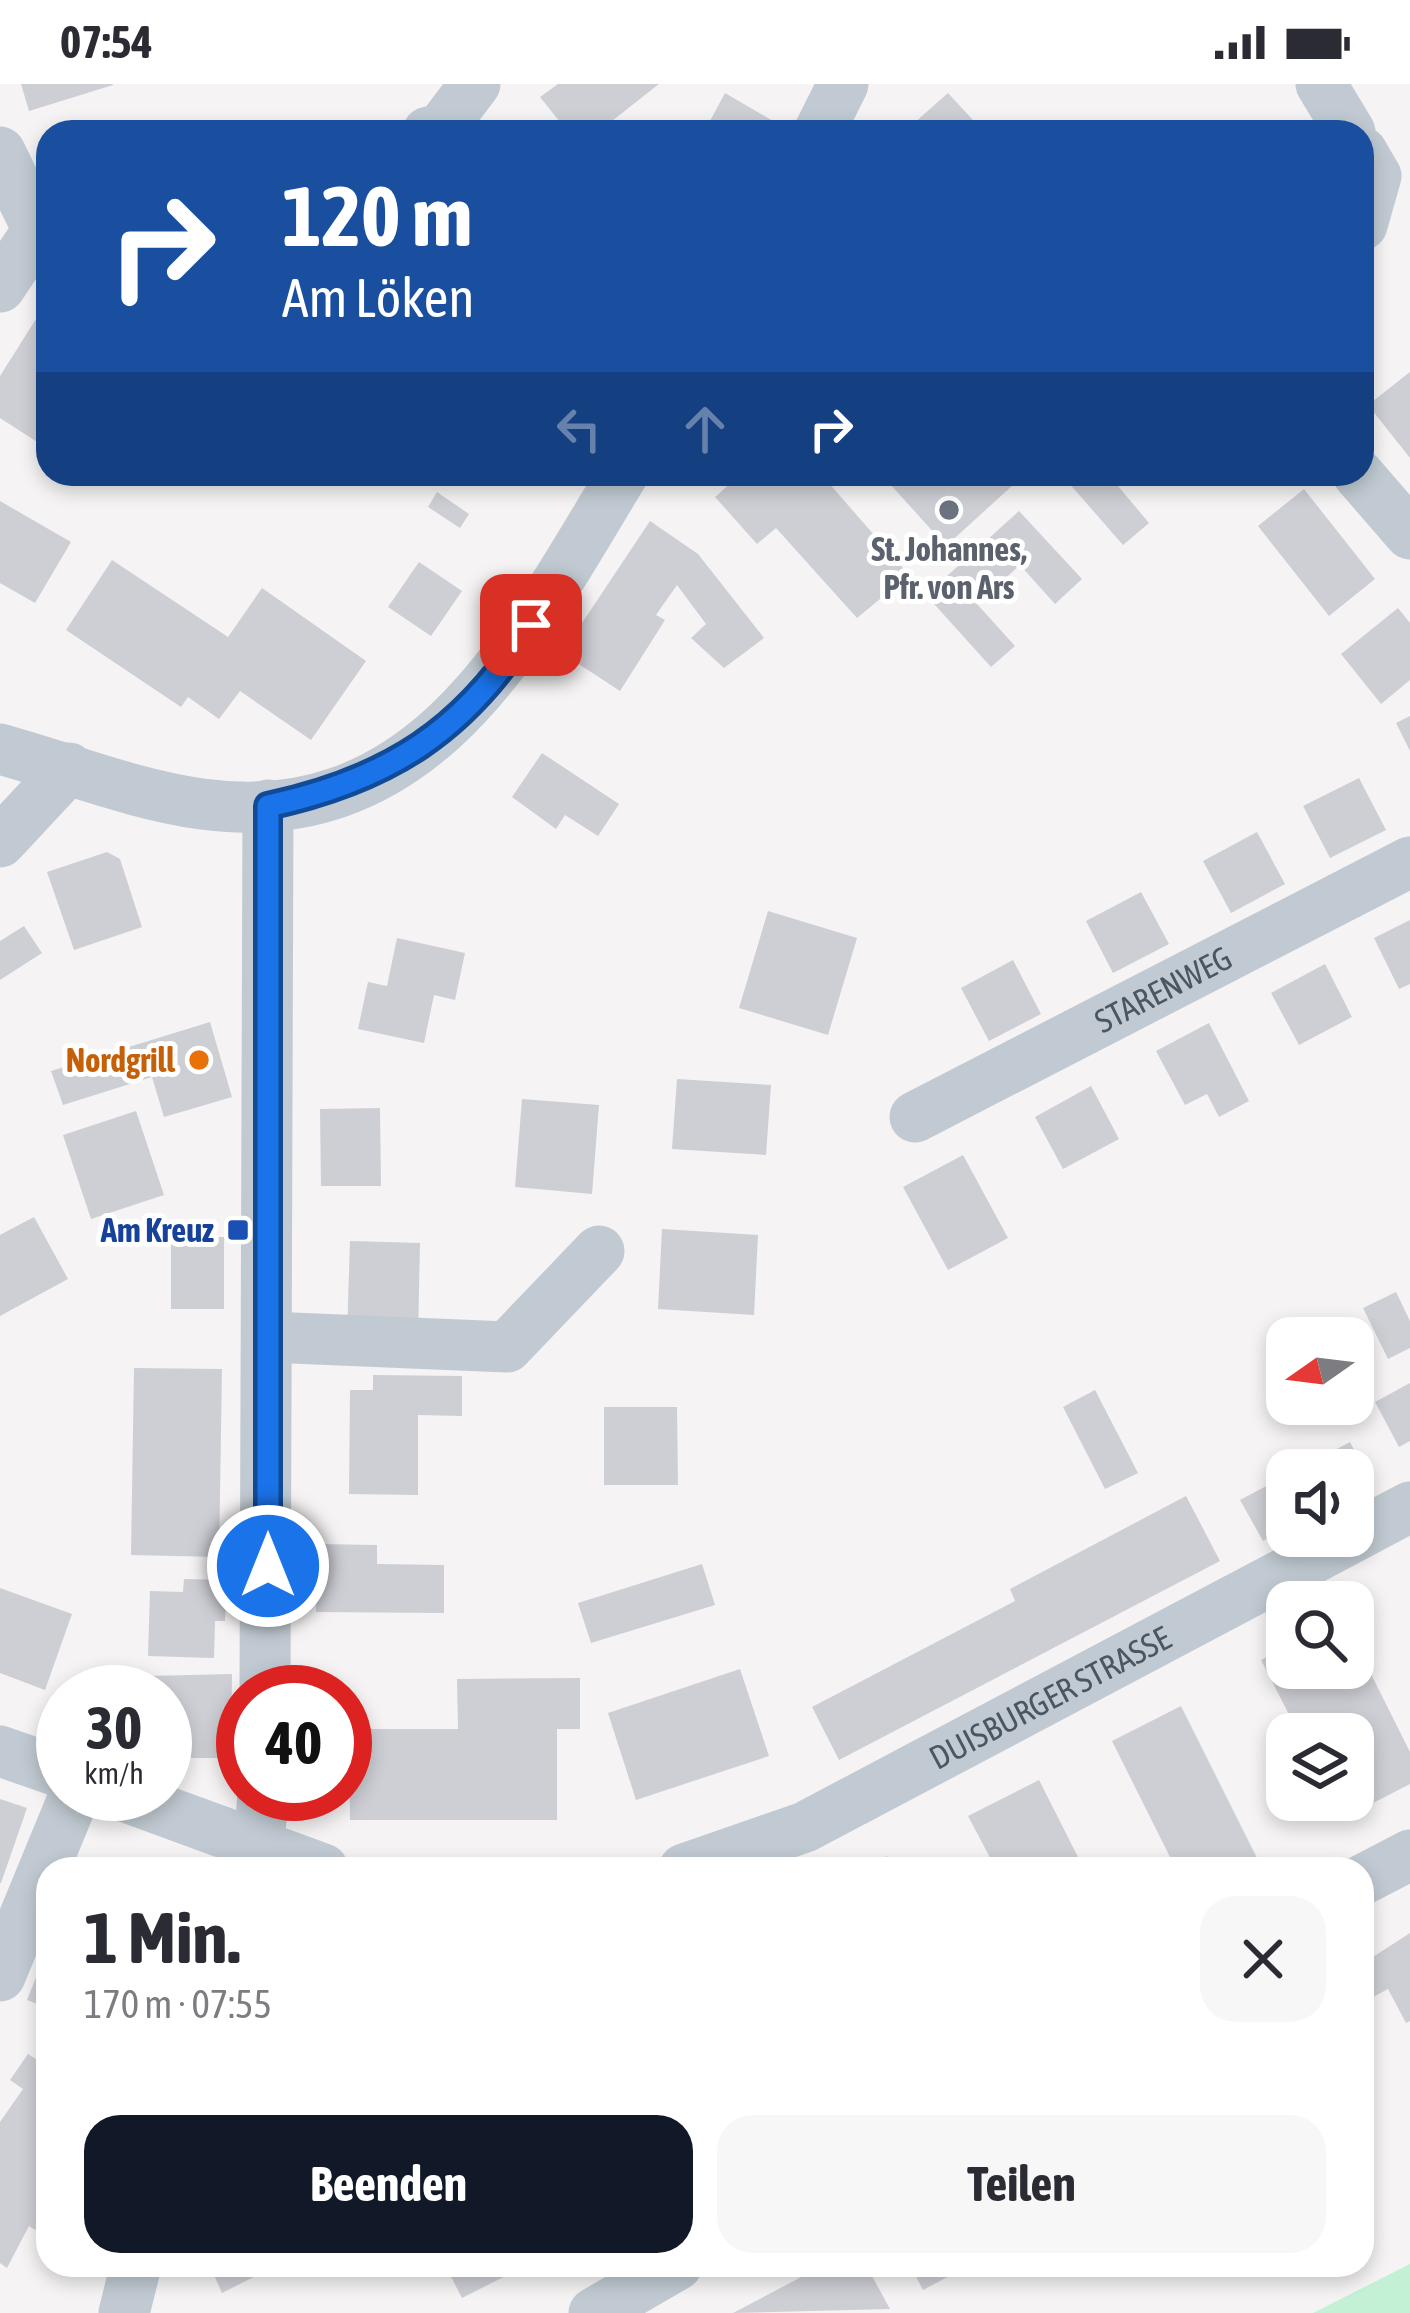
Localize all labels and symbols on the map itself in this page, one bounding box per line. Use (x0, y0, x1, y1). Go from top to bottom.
marker: St. Johannes, Pfr. von Ars (936, 497, 962, 523)
place label: St. Johannes, Pfr. von Ars (871, 530, 1027, 606)
pin (480, 574, 582, 676)
street label: STARENWEG (1088, 938, 1238, 1040)
place label: Nordgrill (66, 1041, 176, 1079)
marker: Nordgrill (186, 1047, 212, 1073)
place label: Am Kreuz (100, 1211, 214, 1249)
marker: Am Kreuz (225, 1217, 251, 1243)
north arrow (1266, 1317, 1374, 1425)
position arrow (205, 1503, 331, 1629)
street label: DUISBURGER STRASSE (923, 1618, 1177, 1777)
speed limit sign: 40 (216, 1665, 372, 1821)

